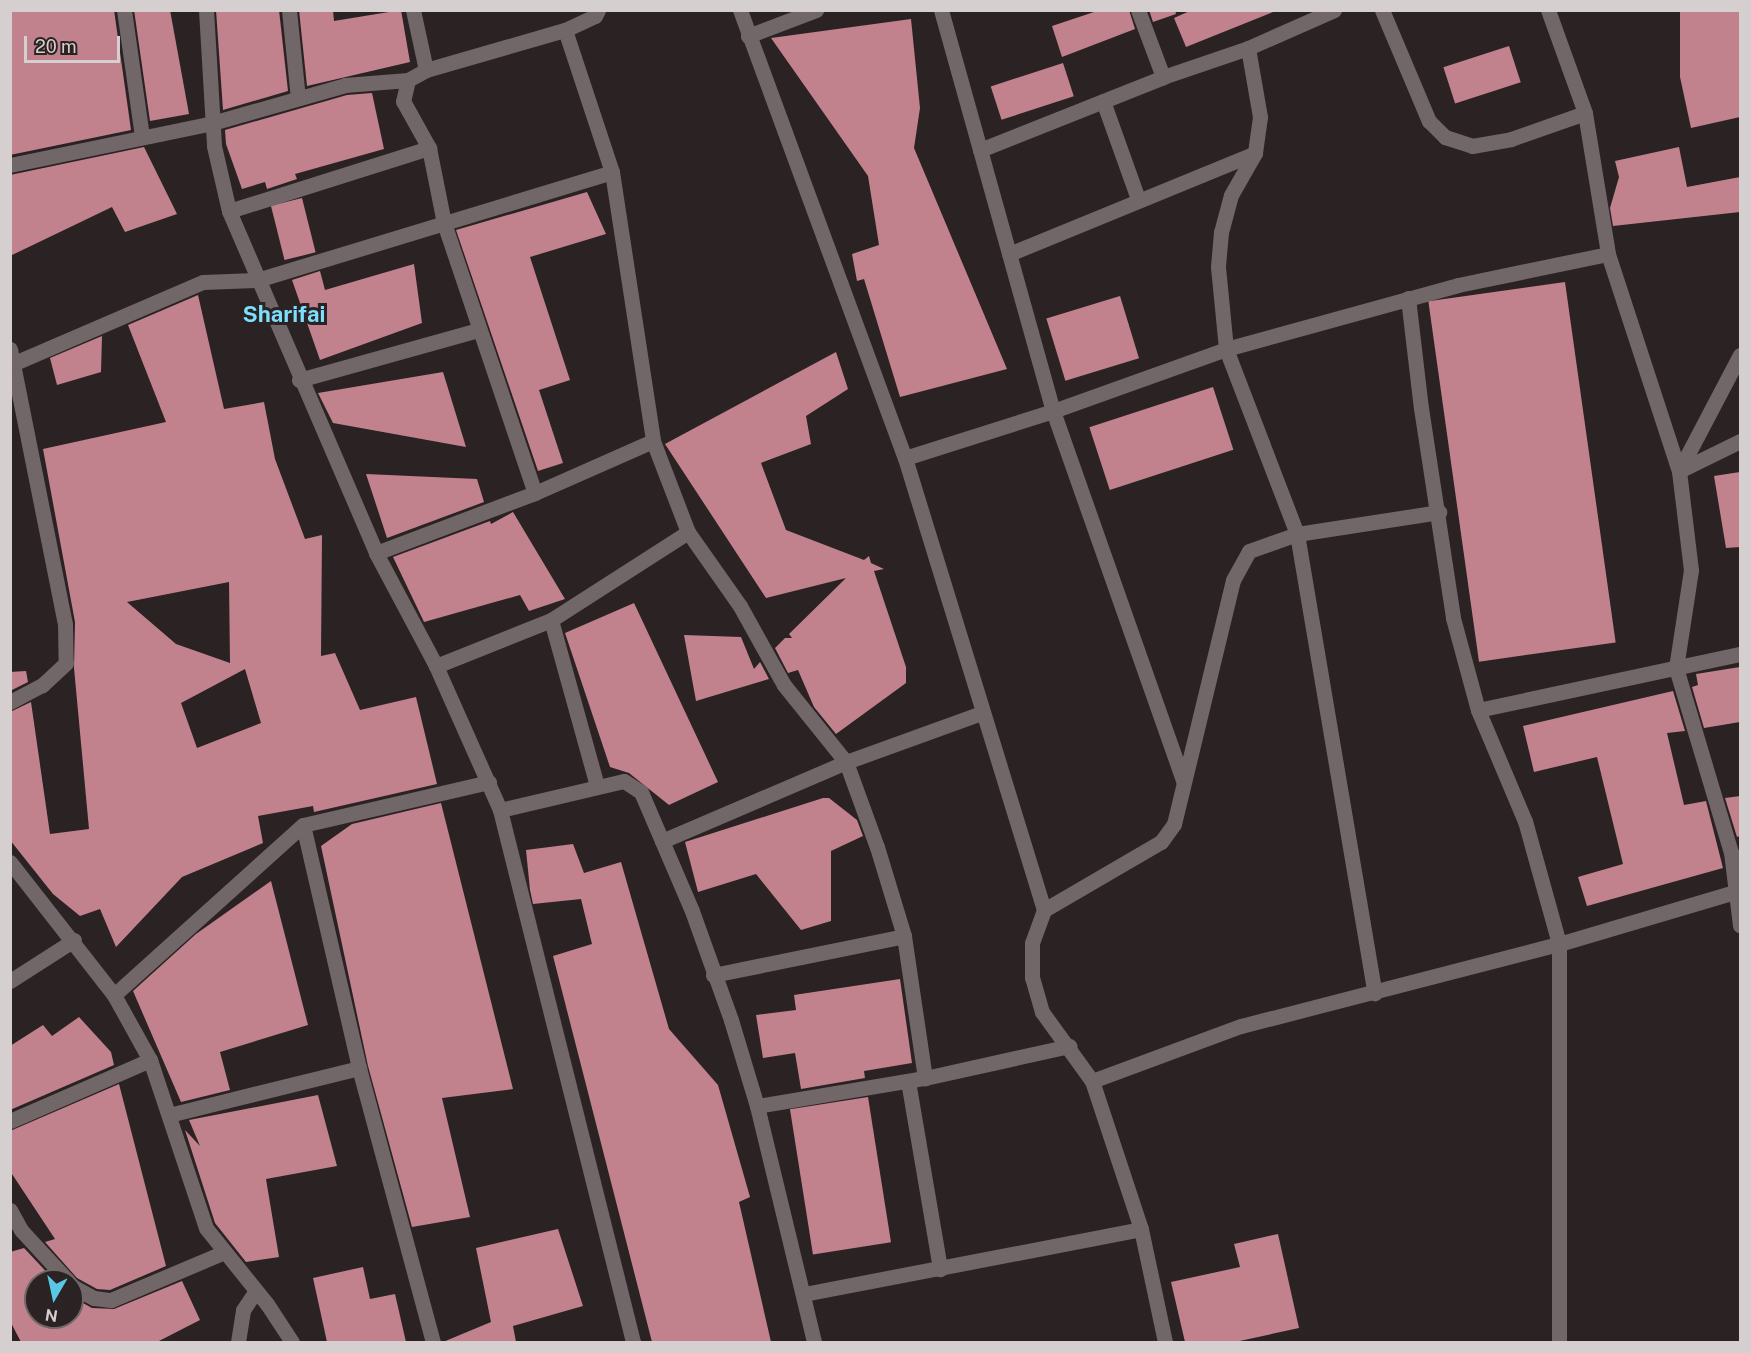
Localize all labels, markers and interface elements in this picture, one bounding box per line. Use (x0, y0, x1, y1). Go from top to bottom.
scale bar (27, 24, 123, 62)
text: 20 m (35, 36, 77, 57)
district label: Sharifai (243, 302, 325, 328)
north arrow (24, 1269, 84, 1329)
text: N (44, 1305, 59, 1326)

